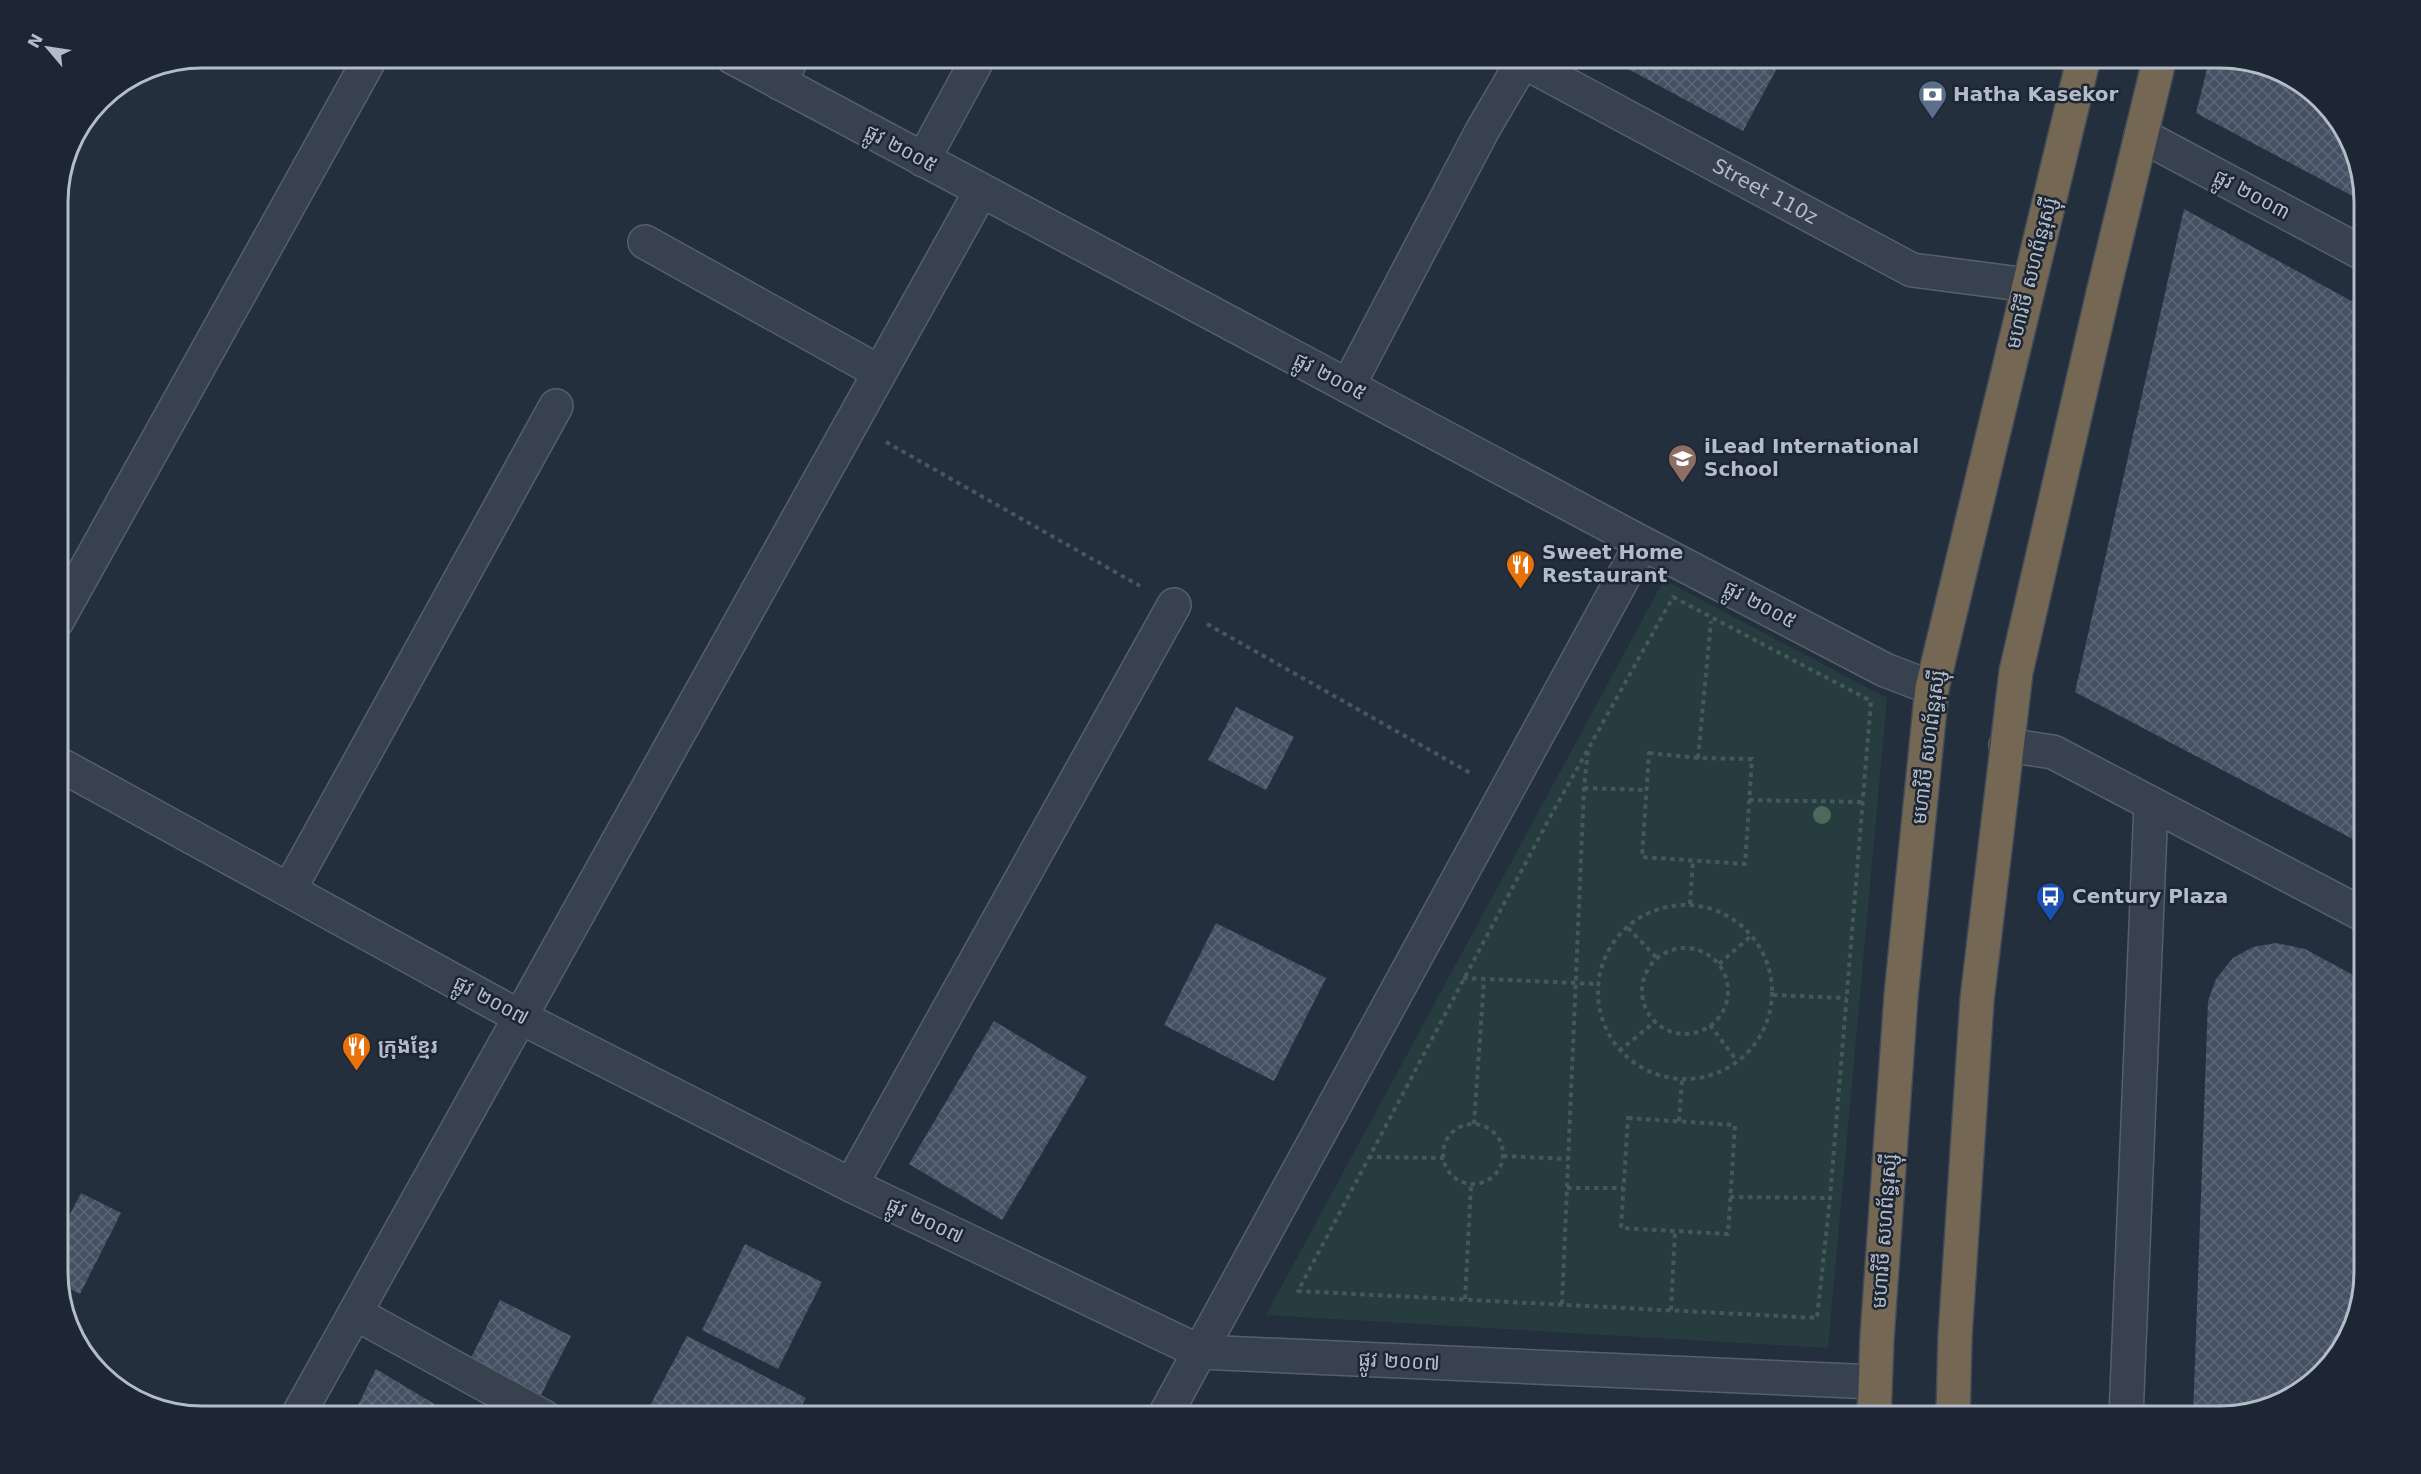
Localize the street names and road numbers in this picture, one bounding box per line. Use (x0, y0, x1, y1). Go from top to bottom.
street label: ផ្លូវ ២០០៥ (857, 119, 941, 183)
street label: Street 110z (1709, 153, 1822, 229)
street label: ផ្លូវ ២០០៣ (2206, 164, 2294, 230)
street label: មហាវិថី សហព័ន្ធរុស្ស៊ី (2000, 195, 2067, 353)
street label: ផ្លូវ ២០០៥ (1286, 347, 1370, 411)
street label: ផ្លូវ ២០០៥ (1716, 575, 1800, 639)
street label: មហាវិថី សហព័ន្ធរុស្ស៊ី (1906, 668, 1956, 826)
street label: ផ្លូវ ២០០៧ (446, 970, 533, 1036)
street label: មហាវិថី សហព័ន្ធរុស្ស៊ី (1866, 1153, 1908, 1310)
street label: ផ្លូវ ២០០៧ (880, 1192, 967, 1254)
street label: ផ្លូវ ២០០៧ (1357, 1347, 1440, 1382)

